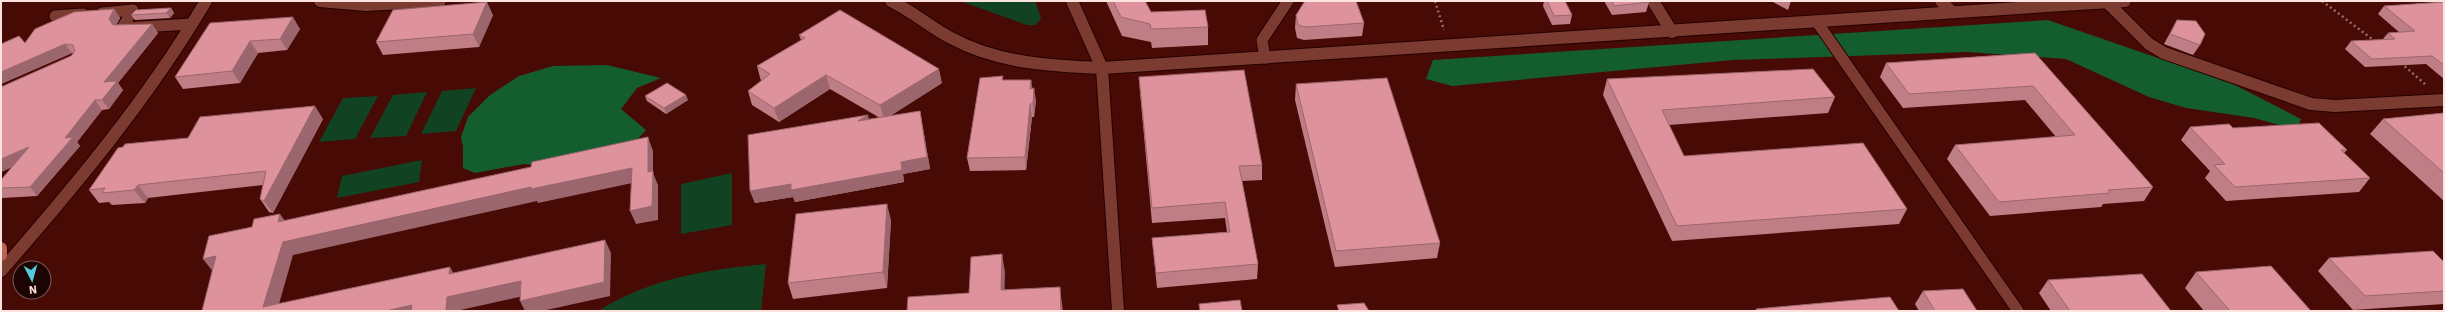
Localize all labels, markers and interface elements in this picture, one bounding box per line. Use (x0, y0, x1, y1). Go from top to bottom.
north arrow (12, 260, 52, 300)
text: N (28, 283, 38, 297)

